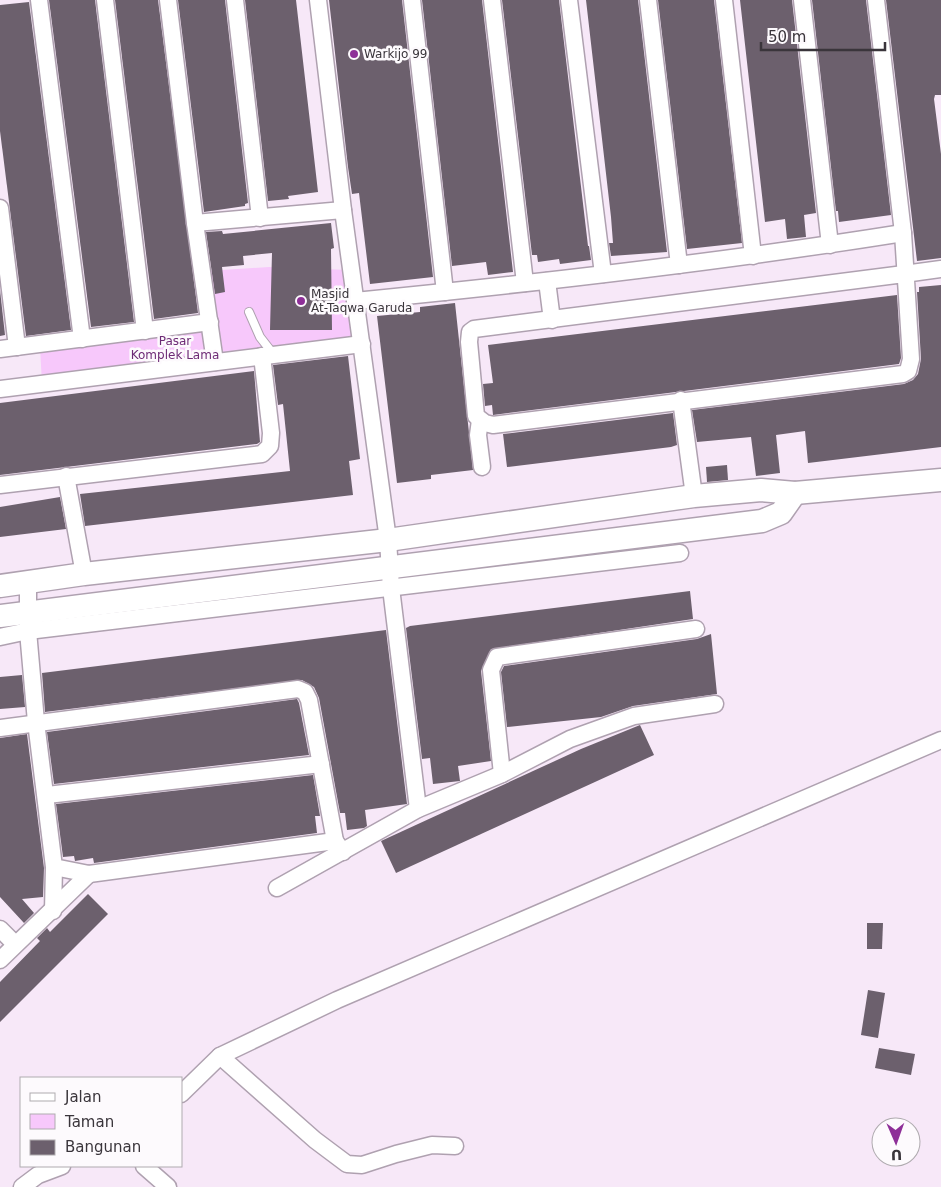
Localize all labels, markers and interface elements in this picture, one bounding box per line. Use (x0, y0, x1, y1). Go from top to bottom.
scale bar (761, 20, 885, 52)
text: 50 m (768, 28, 806, 46)
place label: Warkijo 99 (364, 47, 427, 61)
marker: Warkijo 99 (348, 48, 360, 60)
place label: Masjid At-Taqwa Garuda (311, 287, 412, 315)
marker: Masjid At-Taqwa Garuda (295, 295, 307, 307)
park label: Pasar Komplek Lama (131, 334, 219, 362)
legend (20, 1077, 182, 1167)
text: Jalan (64, 1088, 101, 1106)
text: Taman (64, 1113, 114, 1131)
north arrow (871, 1117, 921, 1167)
text: Bangunan (65, 1138, 141, 1156)
text: U (890, 1147, 902, 1163)

